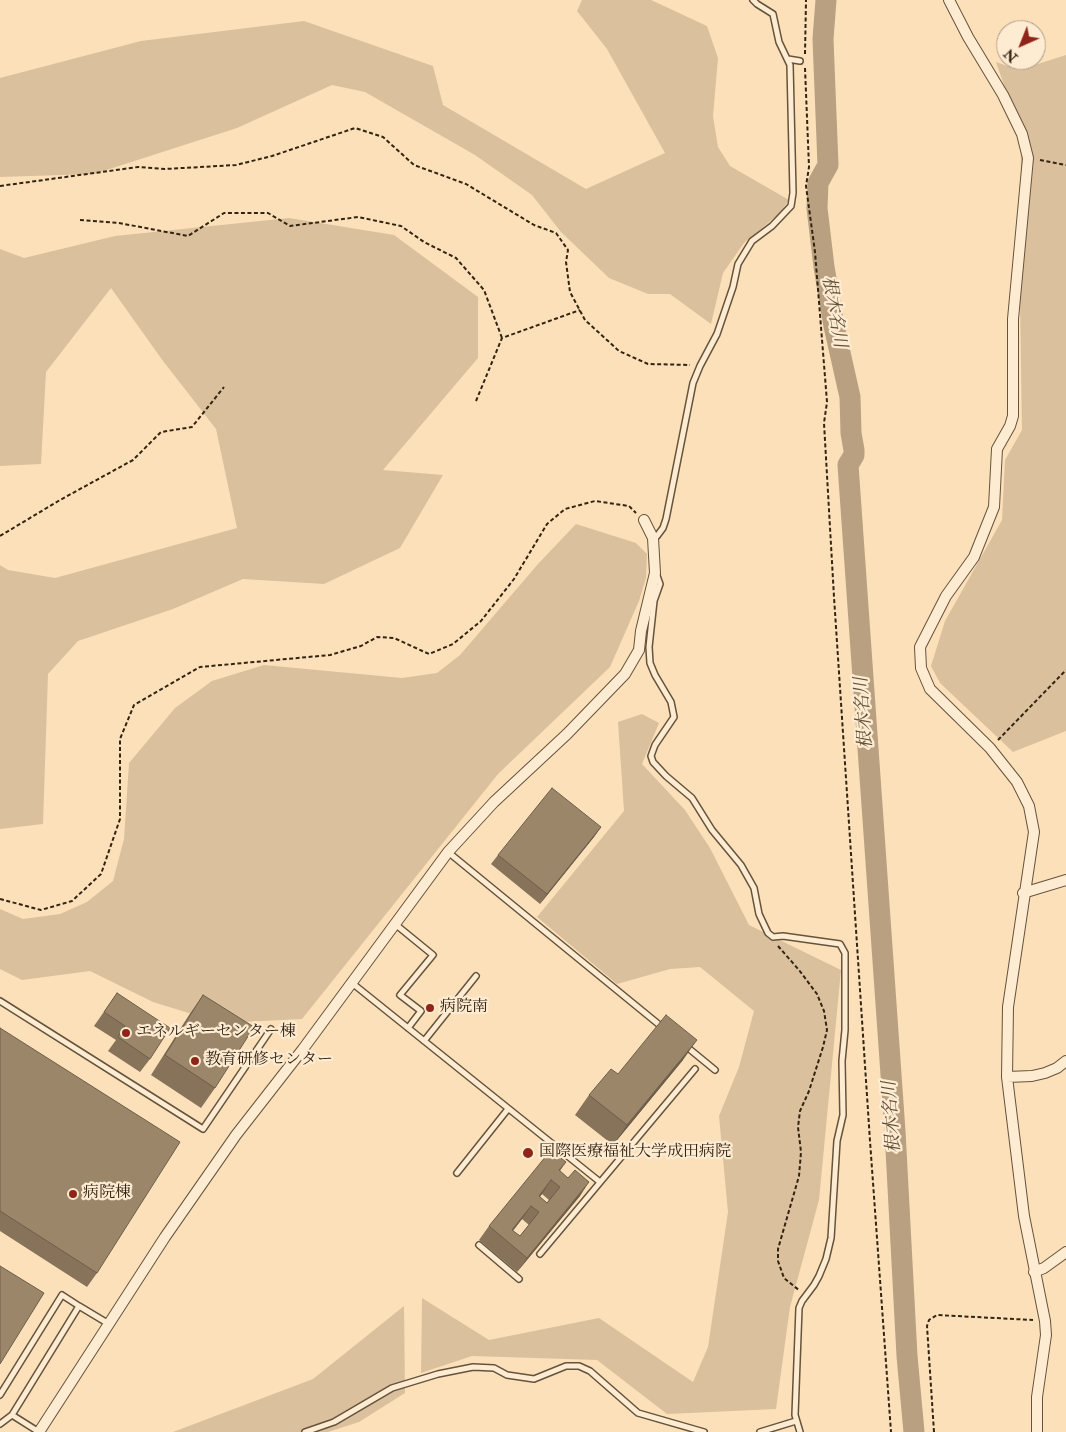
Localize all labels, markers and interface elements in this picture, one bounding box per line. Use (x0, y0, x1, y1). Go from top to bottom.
north arrow (996, 20, 1046, 70)
text: N (1001, 45, 1021, 66)
water label: 根木名川 (816, 275, 850, 349)
water label: 根木名川 (852, 676, 878, 750)
place label: 病院南 (440, 998, 488, 1018)
marker: 病院南 (424, 1002, 436, 1014)
place label: エネルギーセンター棟 (136, 1023, 296, 1043)
marker: エネルギーセンター棟 (120, 1027, 132, 1039)
place label: 教育研修センター (205, 1051, 333, 1071)
marker: 教育研修センター (189, 1055, 201, 1067)
water label: 根木名川 (880, 1080, 906, 1154)
place label: 国際医療福祉大学成田病院 (539, 1143, 731, 1163)
marker: 国際医療福祉大学成田病院 (521, 1146, 535, 1160)
place label: 病院棟 (83, 1184, 131, 1204)
marker: 病院棟 (67, 1188, 79, 1200)

